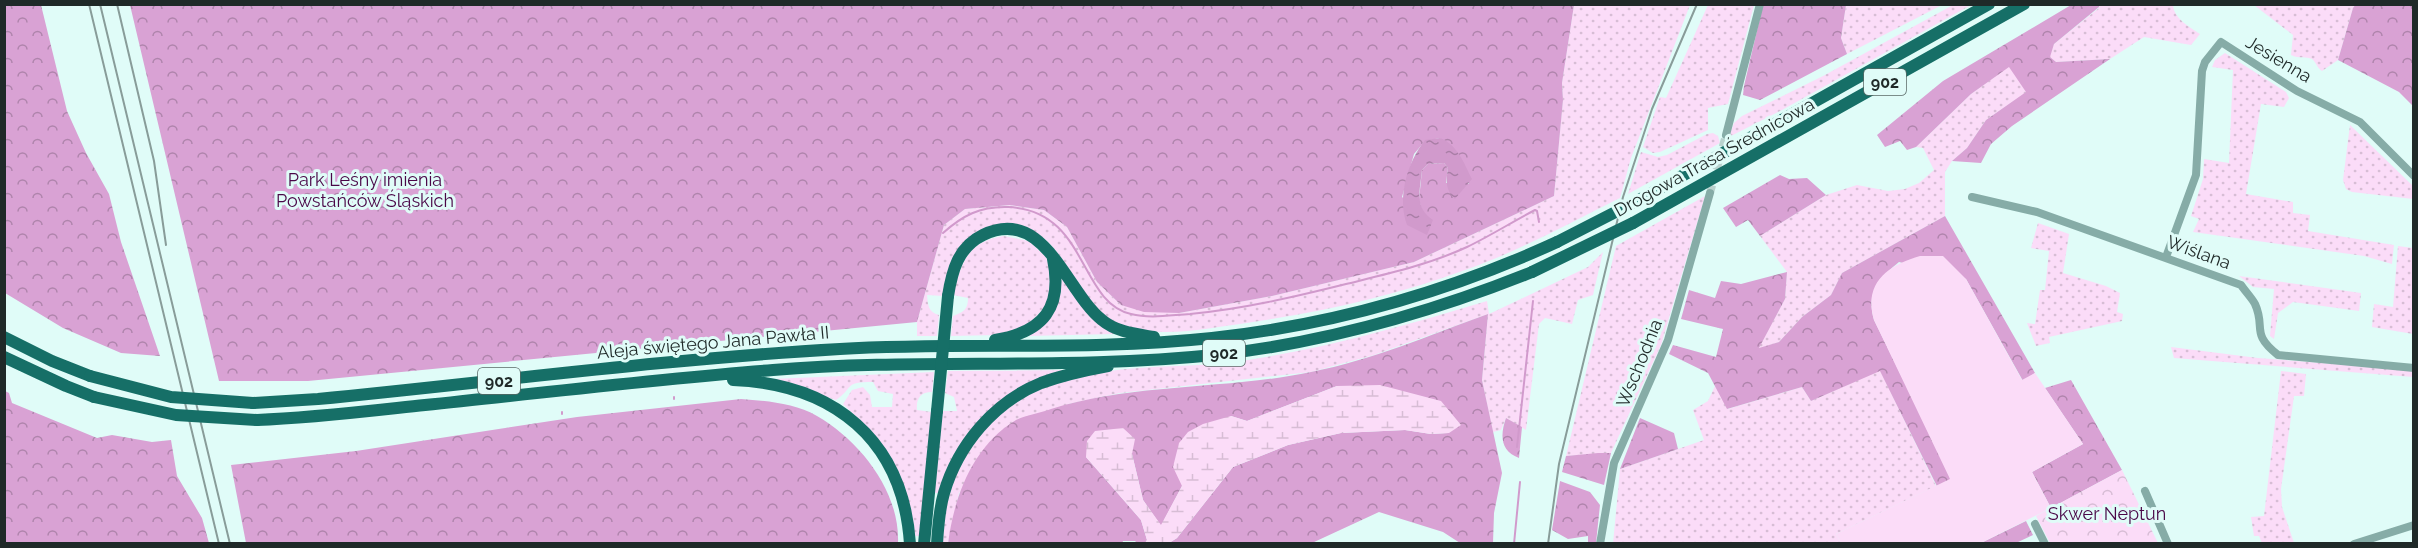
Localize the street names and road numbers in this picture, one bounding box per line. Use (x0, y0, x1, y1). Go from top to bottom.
street label: Jesienna (2242, 31, 2316, 87)
road number: 902 (1864, 69, 1906, 95)
street label: Drogowa Trasa Średnicowa (1610, 92, 1818, 221)
street label: Wiślana (2164, 231, 2234, 273)
street label: Wschodnia (1612, 316, 1666, 410)
street label: Aleja świętego Jana Pawła II (596, 321, 830, 363)
road number: 902 (1203, 340, 1245, 366)
road number: 902 (478, 368, 520, 394)

